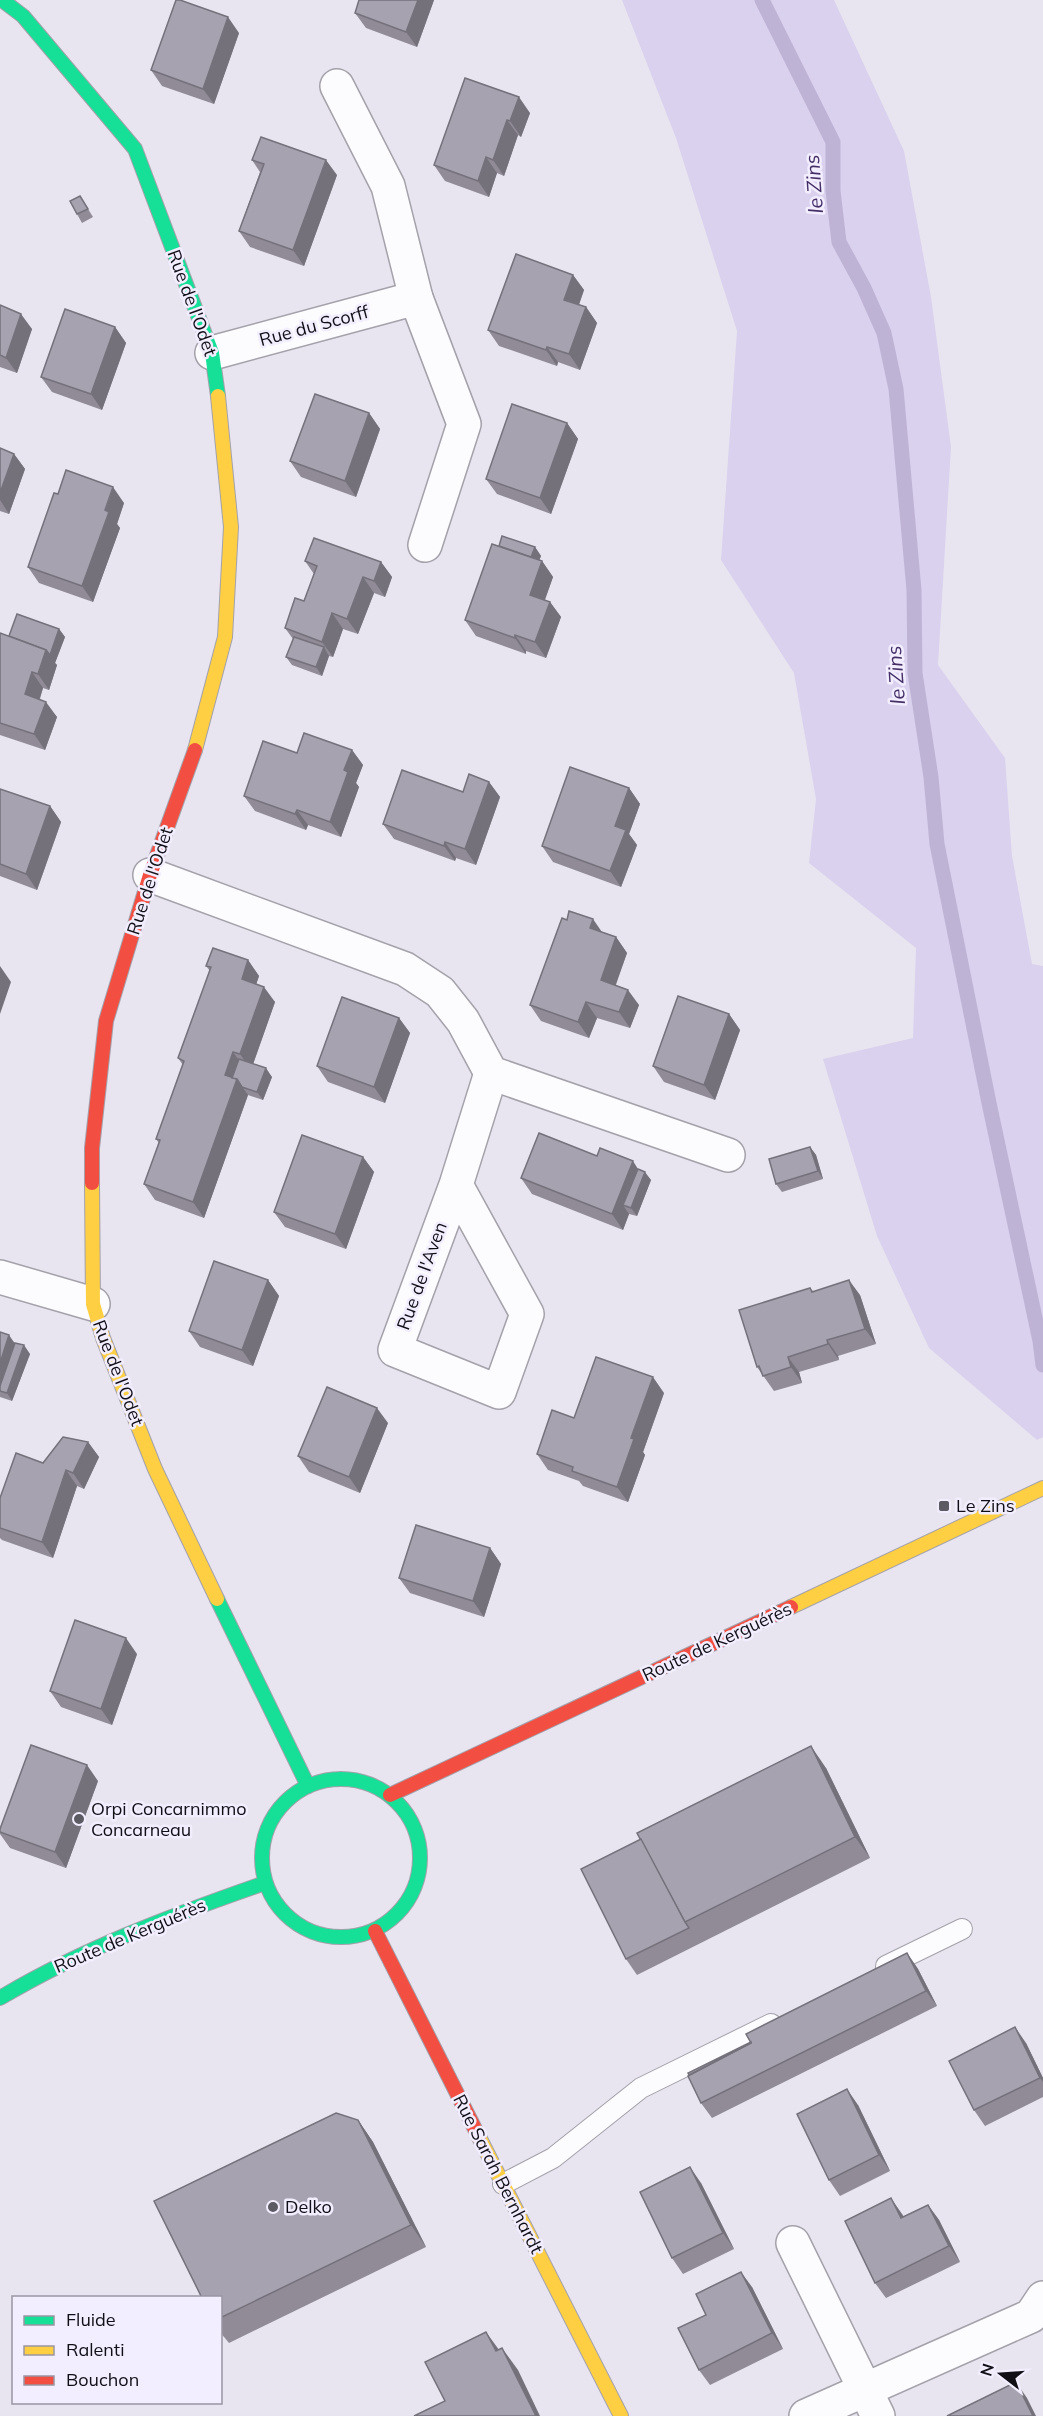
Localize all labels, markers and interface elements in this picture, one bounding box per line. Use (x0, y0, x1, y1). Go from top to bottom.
water label: le Zins (799, 154, 828, 214)
street label: Rue de l'Odet (163, 246, 222, 359)
street label: Rue du Scorff (257, 300, 372, 351)
water label: le Zins (881, 645, 910, 705)
street label: Rue de l'Odet (121, 824, 178, 938)
street label: Rue de l'Aven (391, 1219, 452, 1333)
street label: Rue de l'Odet (88, 1317, 149, 1429)
place label: Le Zins (956, 1494, 1015, 1517)
marker: Le Zins (937, 1499, 951, 1513)
street label: Route de Kerguérès (638, 1597, 795, 1686)
place label: Orpi Concarnimmo Concarneau (91, 1797, 247, 1841)
marker: Orpi Concarnimmo Concarneau (72, 1812, 86, 1826)
street label: Route de Kerguérès (51, 1893, 209, 1978)
street label: Rue Sarah Bernhardt (448, 2090, 549, 2257)
place label: Delko (285, 2195, 332, 2218)
marker: Delko (266, 2200, 280, 2214)
legend (12, 2296, 222, 2404)
text: Fluide (66, 2308, 116, 2331)
text: Ralenti (66, 2338, 124, 2361)
north arrow (971, 2344, 1031, 2404)
text: N (975, 2361, 998, 2378)
text: Bouchon (66, 2368, 139, 2391)

